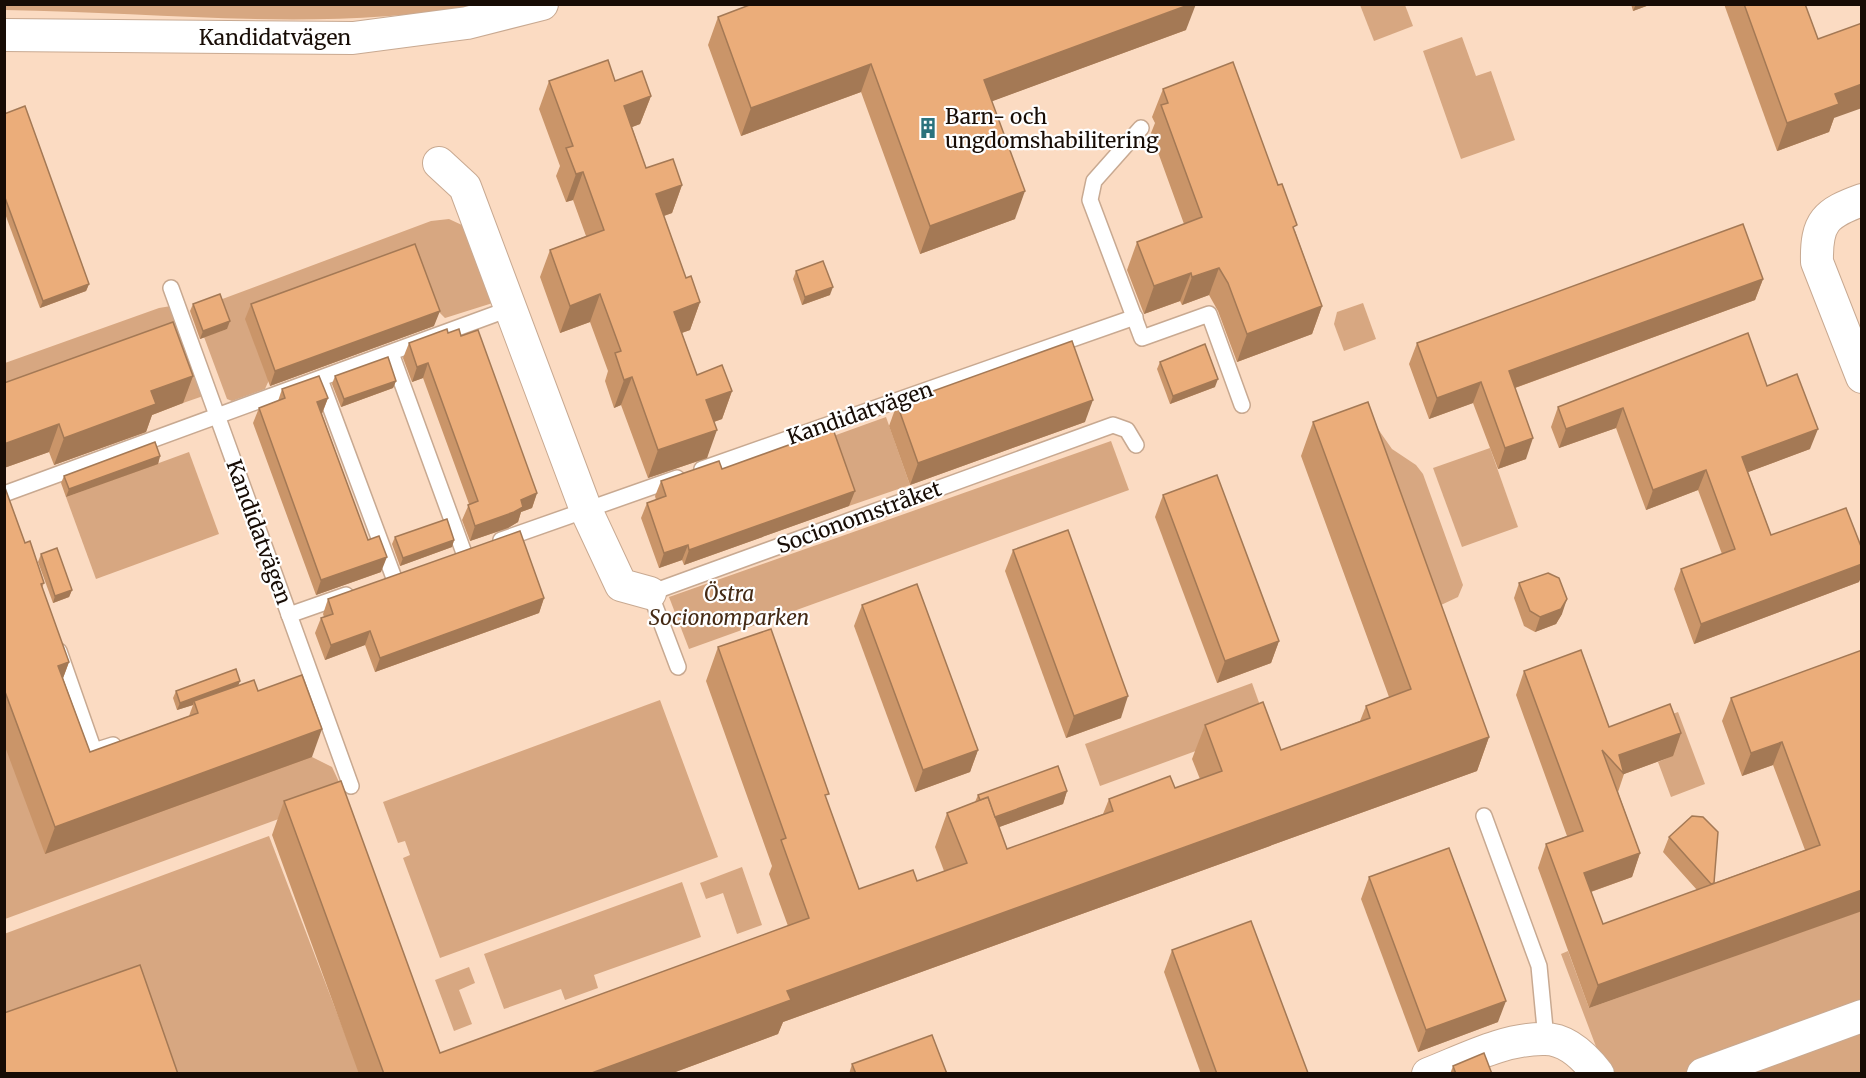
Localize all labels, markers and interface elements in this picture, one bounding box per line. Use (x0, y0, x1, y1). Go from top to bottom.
street label: Kandidatvägen (199, 24, 351, 51)
place label: Barn- och ungdomshabilitering (945, 103, 1159, 154)
building icon: Barn- och ungdomshabilitering (916, 116, 940, 140)
street label: Kandidatvägen (784, 375, 937, 451)
street label: Kandidatvägen (220, 456, 298, 608)
street label: Socionomstråket (773, 475, 945, 559)
park label: Östra Socionomparken (649, 580, 809, 631)

